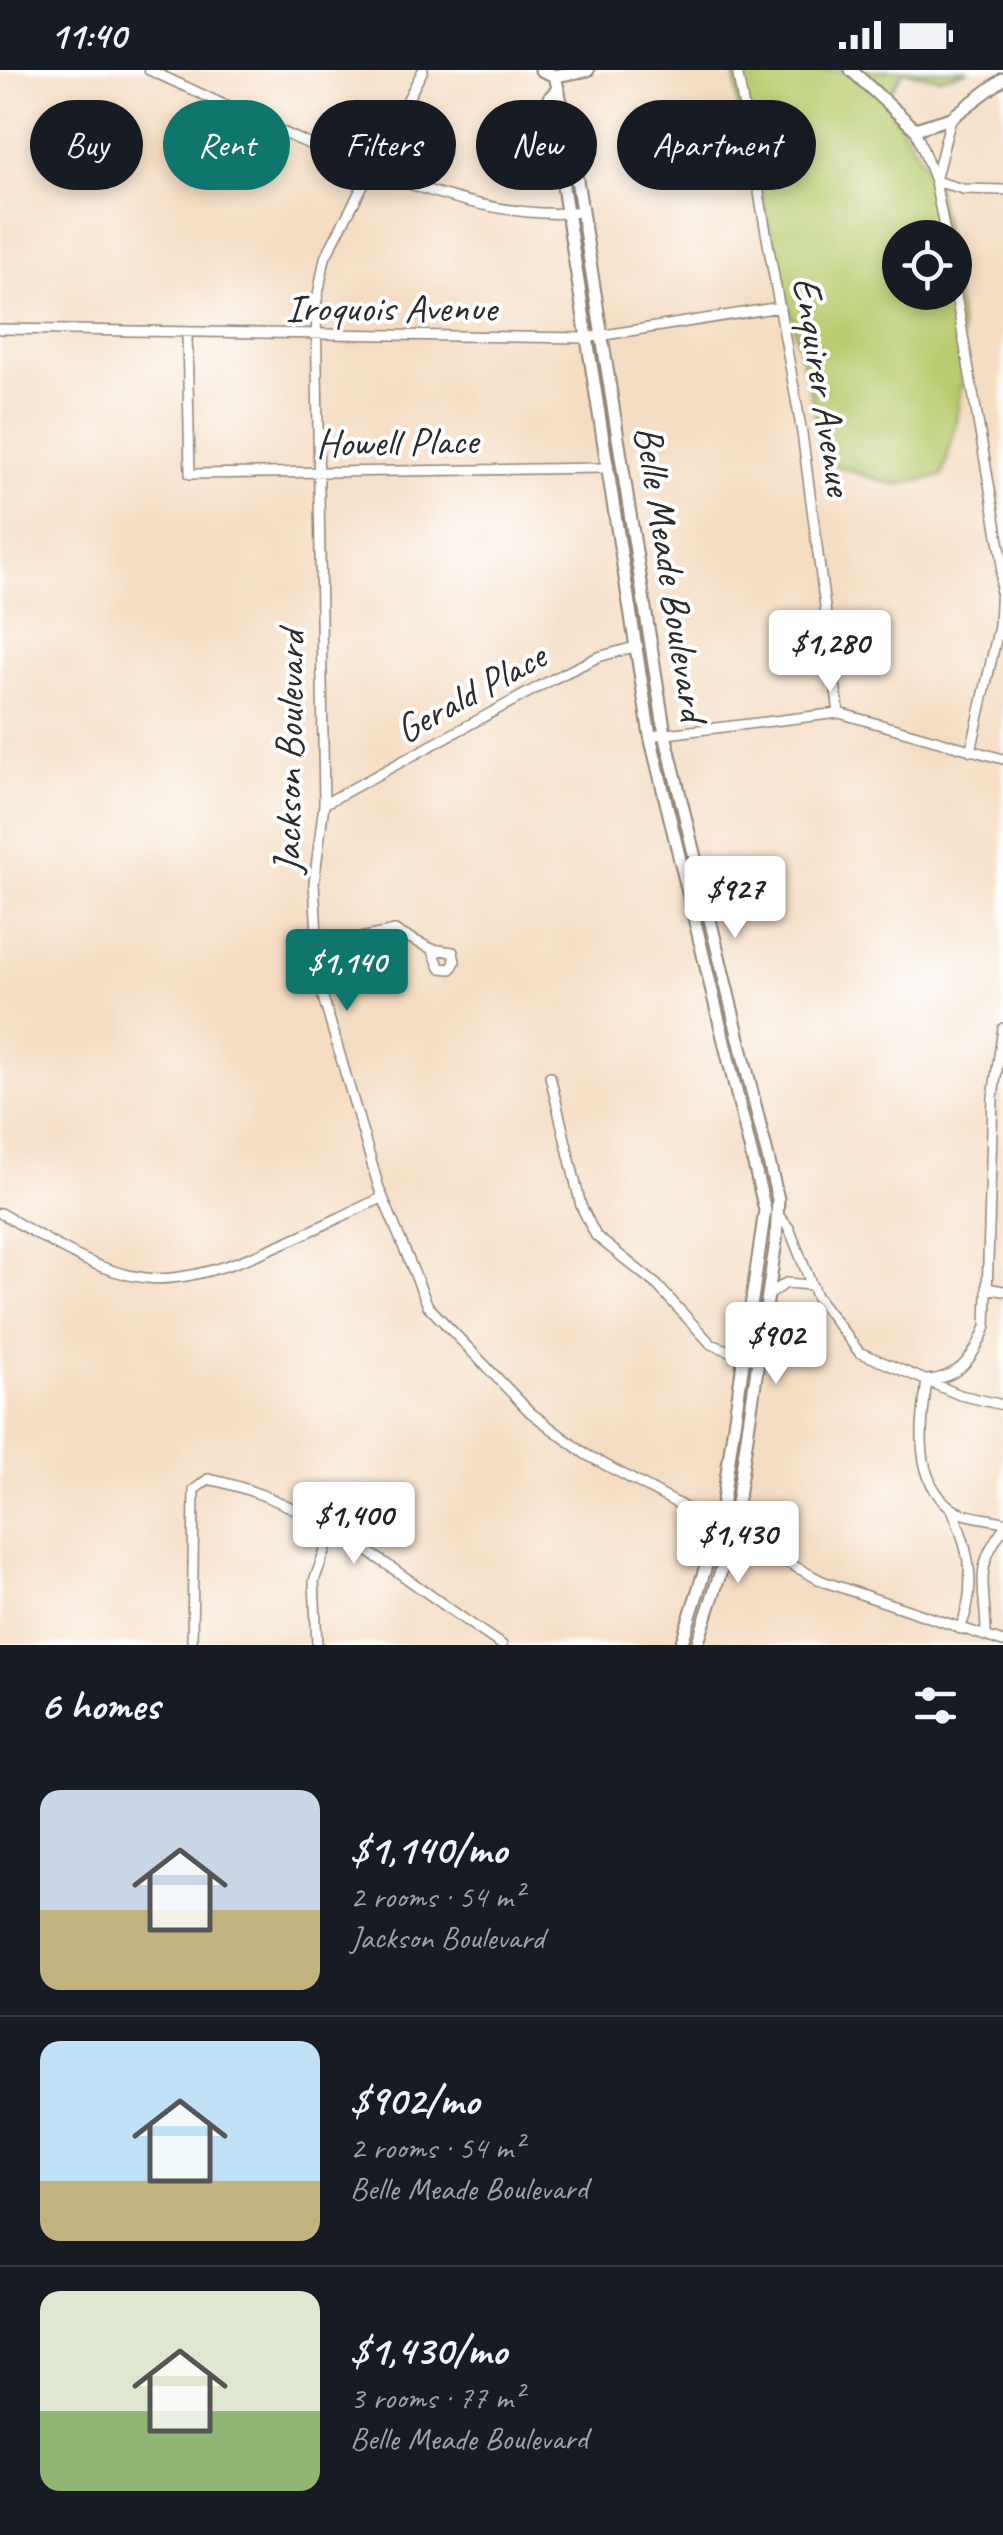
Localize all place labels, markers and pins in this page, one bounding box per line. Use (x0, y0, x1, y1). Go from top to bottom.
pin: $1,280 (749, 610, 911, 695)
pin: $927 (676, 856, 794, 941)
pin: $1,140 (266, 929, 428, 1014)
pin: $902 (717, 1302, 835, 1387)
pin: $1,400 (273, 1482, 435, 1567)
pin: $1,430 (657, 1501, 819, 1586)

